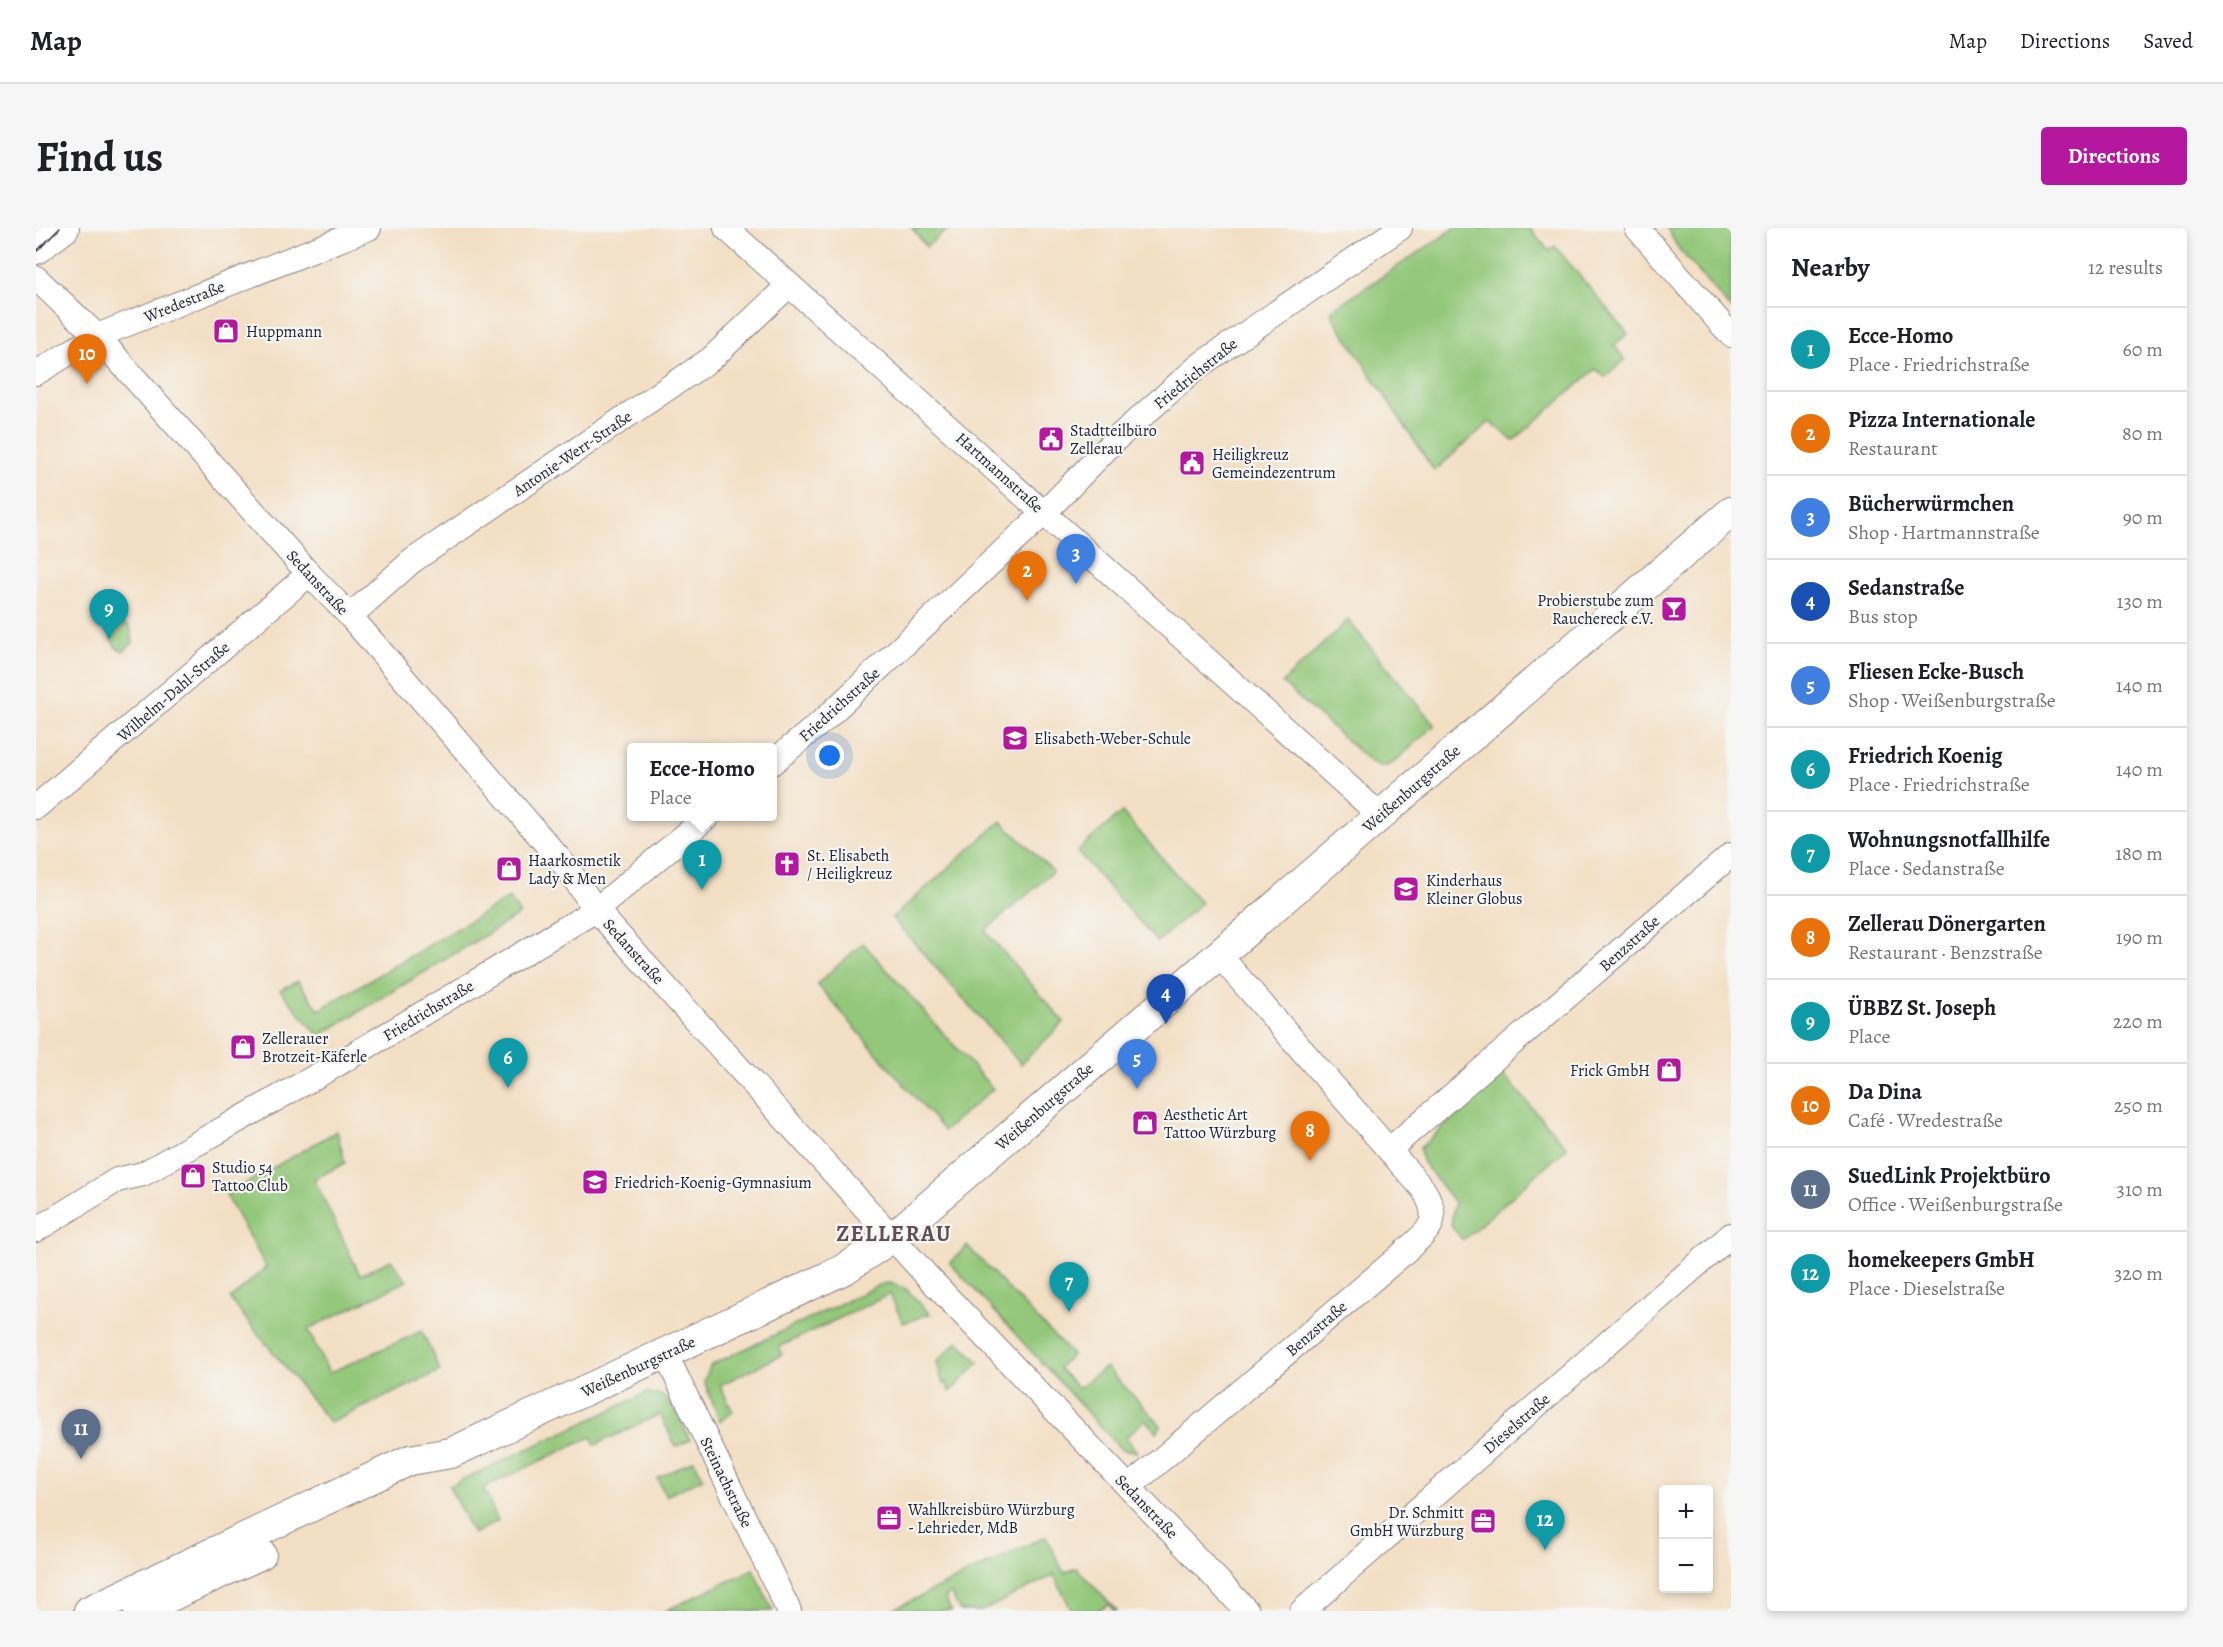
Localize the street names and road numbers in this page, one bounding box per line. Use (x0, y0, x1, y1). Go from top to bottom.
street label: Wredestraße (140, 276, 228, 328)
street label: Friedrichstraße (1149, 333, 1242, 414)
street label: Antonie-Werr-Straße (508, 406, 636, 502)
street label: Hartmannstraße (951, 428, 1048, 518)
street label: Sedanstraße (281, 545, 353, 620)
street label: Wilhelm-Dahl-Straße (112, 637, 235, 747)
street label: Friedrichstraße (794, 662, 885, 747)
street label: Weißenburgstraße (1357, 740, 1465, 838)
street label: Benzstraße (1595, 911, 1665, 977)
street label: Sedanstraße (598, 914, 669, 989)
street label: Friedrichstraße (379, 975, 478, 1047)
street label: Weißenburgstraße (990, 1058, 1098, 1156)
street label: Benzstraße (1281, 1296, 1352, 1361)
street label: Weißenburgstraße (577, 1331, 699, 1403)
street label: Dieselstraße (1478, 1388, 1555, 1459)
street label: Steinachstraße (695, 1433, 758, 1532)
street label: Sedanstraße (1110, 1470, 1183, 1544)

